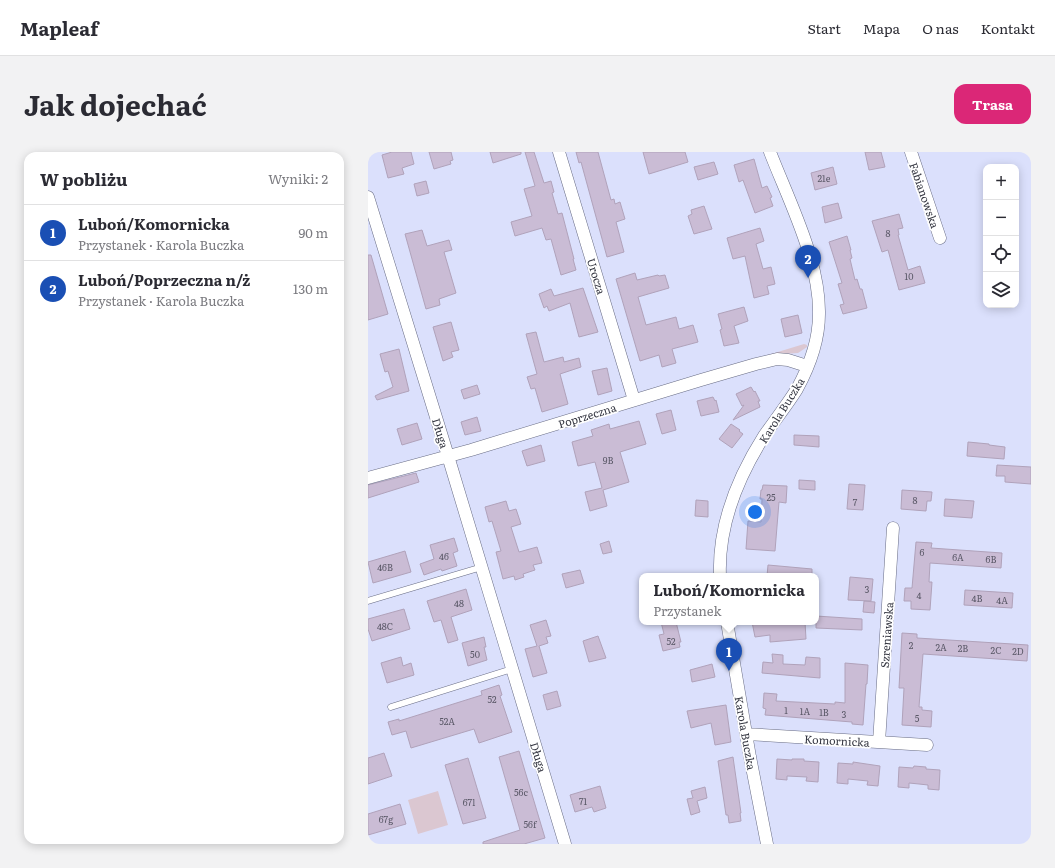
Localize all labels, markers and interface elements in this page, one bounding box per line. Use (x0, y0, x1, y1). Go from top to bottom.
text: Mapleaf (20, 14, 98, 42)
text: Start (807, 18, 841, 38)
text: Mapa (863, 18, 900, 38)
text: O nas (922, 18, 959, 38)
text: Kontakt (981, 18, 1035, 38)
text: Jak dojechać (24, 83, 207, 125)
button: Trasa (954, 84, 1031, 124)
street label: Fabianowska (906, 160, 944, 230)
map controls (983, 164, 1019, 308)
button: + (983, 164, 1019, 200)
text: W pobliżu (40, 166, 128, 191)
text: Wyniki: 2 (268, 169, 328, 188)
house number: 21e (818, 171, 831, 185)
button: − (983, 200, 1019, 236)
text: Luboń/Komornicka (78, 212, 230, 235)
text: 1 (50, 223, 56, 242)
text: 90 m (298, 223, 328, 242)
house number: 8 (886, 226, 891, 240)
text: Przystanek · Karola Buczka (78, 235, 244, 254)
button: locate (983, 236, 1019, 272)
pin: 2 (795, 245, 821, 278)
street label: Urocza (584, 256, 610, 296)
text: Luboń/Poprzeczna n/ż (78, 268, 250, 291)
house number: 10 (905, 269, 913, 283)
button: layers (983, 272, 1019, 308)
text: 2 (50, 279, 56, 298)
text: 130 m (293, 279, 328, 298)
text: Przystanek · Karola Buczka (78, 291, 244, 310)
street label: Karola Buczka (754, 374, 808, 446)
street label: Poprzeczna (556, 399, 618, 431)
street label: Długa (429, 416, 453, 450)
house number: 9B (603, 453, 613, 467)
house number: 25 (766, 490, 776, 504)
house number: 8 (913, 493, 918, 507)
house number: 7 (853, 495, 858, 509)
your location (745, 502, 765, 522)
house number: 6 (920, 545, 925, 559)
house number: 46 (439, 549, 449, 563)
house number: 6A (952, 550, 964, 564)
house number: 6B (986, 552, 996, 566)
house number: 46B (377, 560, 393, 574)
popup (639, 573, 819, 625)
text: Luboń/Komornicka (653, 578, 805, 601)
house number: 3 (865, 582, 870, 596)
house number: 4 (917, 588, 922, 602)
house number: 4B (972, 591, 983, 605)
house number: 4A (996, 593, 1008, 607)
house number: 48 (454, 596, 464, 610)
text: Przystanek (653, 601, 721, 620)
street label: Szreniawska (876, 601, 896, 669)
house number: 48C (377, 619, 393, 633)
house number: 52 (666, 634, 676, 648)
pin: 1 (716, 638, 742, 671)
house number: 2 (909, 638, 914, 652)
house number: 2A (935, 640, 947, 654)
house number: 2B (958, 641, 968, 655)
house number: 2C (991, 643, 1001, 657)
house number: 2D (1012, 644, 1024, 658)
house number: 50 (470, 647, 480, 661)
house number: 52 (487, 692, 497, 706)
street label: Karola Buczka (732, 695, 760, 771)
house number: 1 (784, 703, 788, 717)
house number: 1A (800, 704, 811, 718)
house number: 1B (819, 705, 829, 719)
house number: 3 (842, 707, 847, 721)
house number: 5 (915, 711, 920, 725)
house number: 52A (439, 714, 455, 728)
street label: Komornicka (804, 730, 870, 750)
street label: Długa (527, 740, 551, 774)
house number: 56c (514, 785, 528, 799)
house number: 71 (579, 794, 587, 808)
house number: 67l (463, 795, 475, 809)
house number: 67g (379, 812, 394, 826)
house number: 56f (524, 817, 538, 831)

